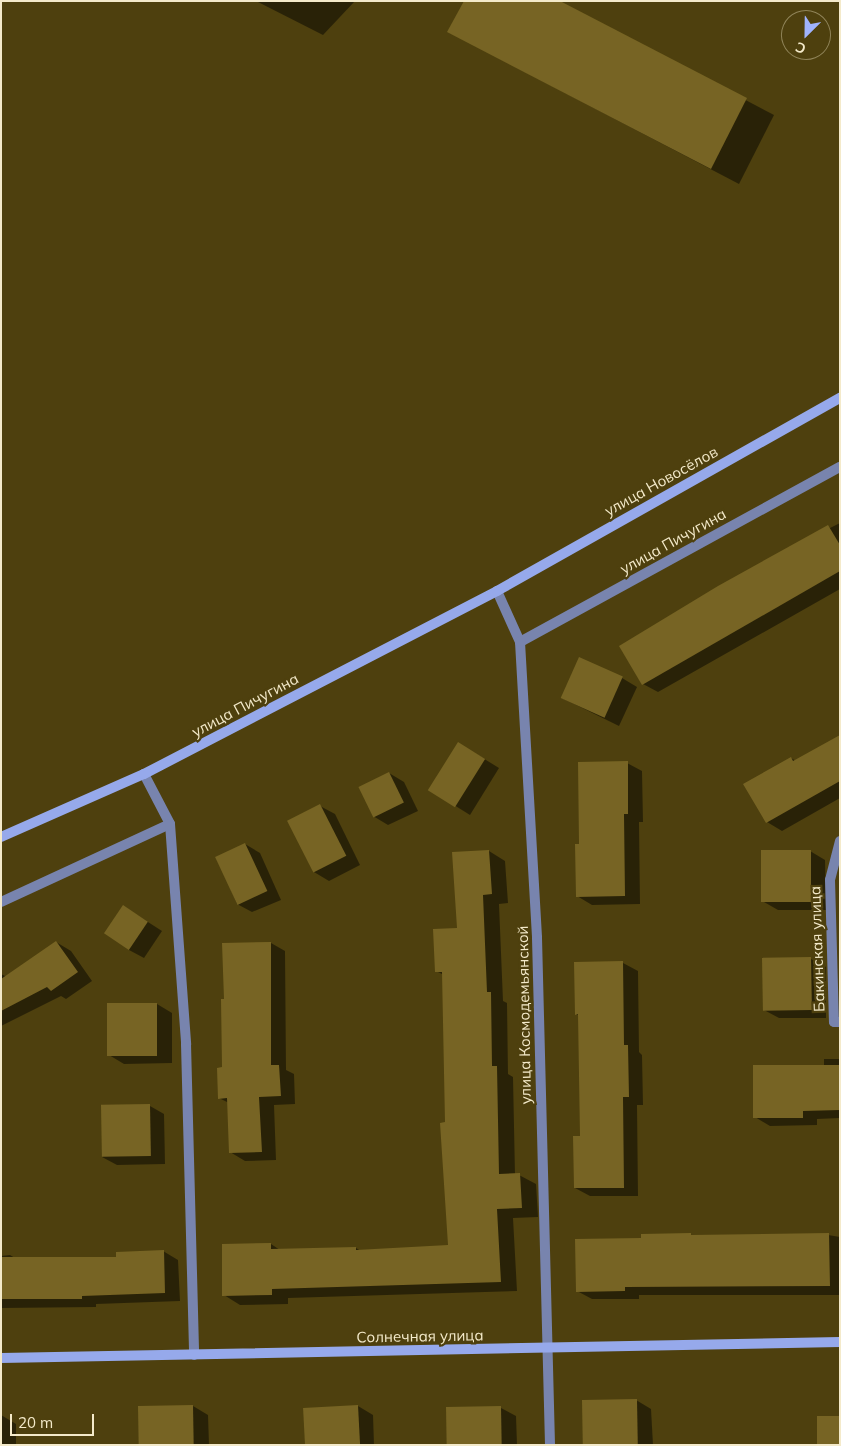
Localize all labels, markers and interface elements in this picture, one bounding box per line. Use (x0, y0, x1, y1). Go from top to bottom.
north arrow (781, 10, 831, 60)
text: С (793, 38, 808, 58)
street label: улица Новосёлов (601, 442, 721, 520)
street label: улица Пичугина (617, 504, 729, 578)
street label: улица Пичугина (189, 669, 301, 741)
street label: Бакинская улица (806, 886, 828, 1012)
street label: улица Космодемьянской (513, 925, 535, 1105)
street label: Солнечная улица (356, 1326, 484, 1346)
scale bar (12, 1404, 96, 1436)
text: 20 m (18, 1413, 53, 1432)

